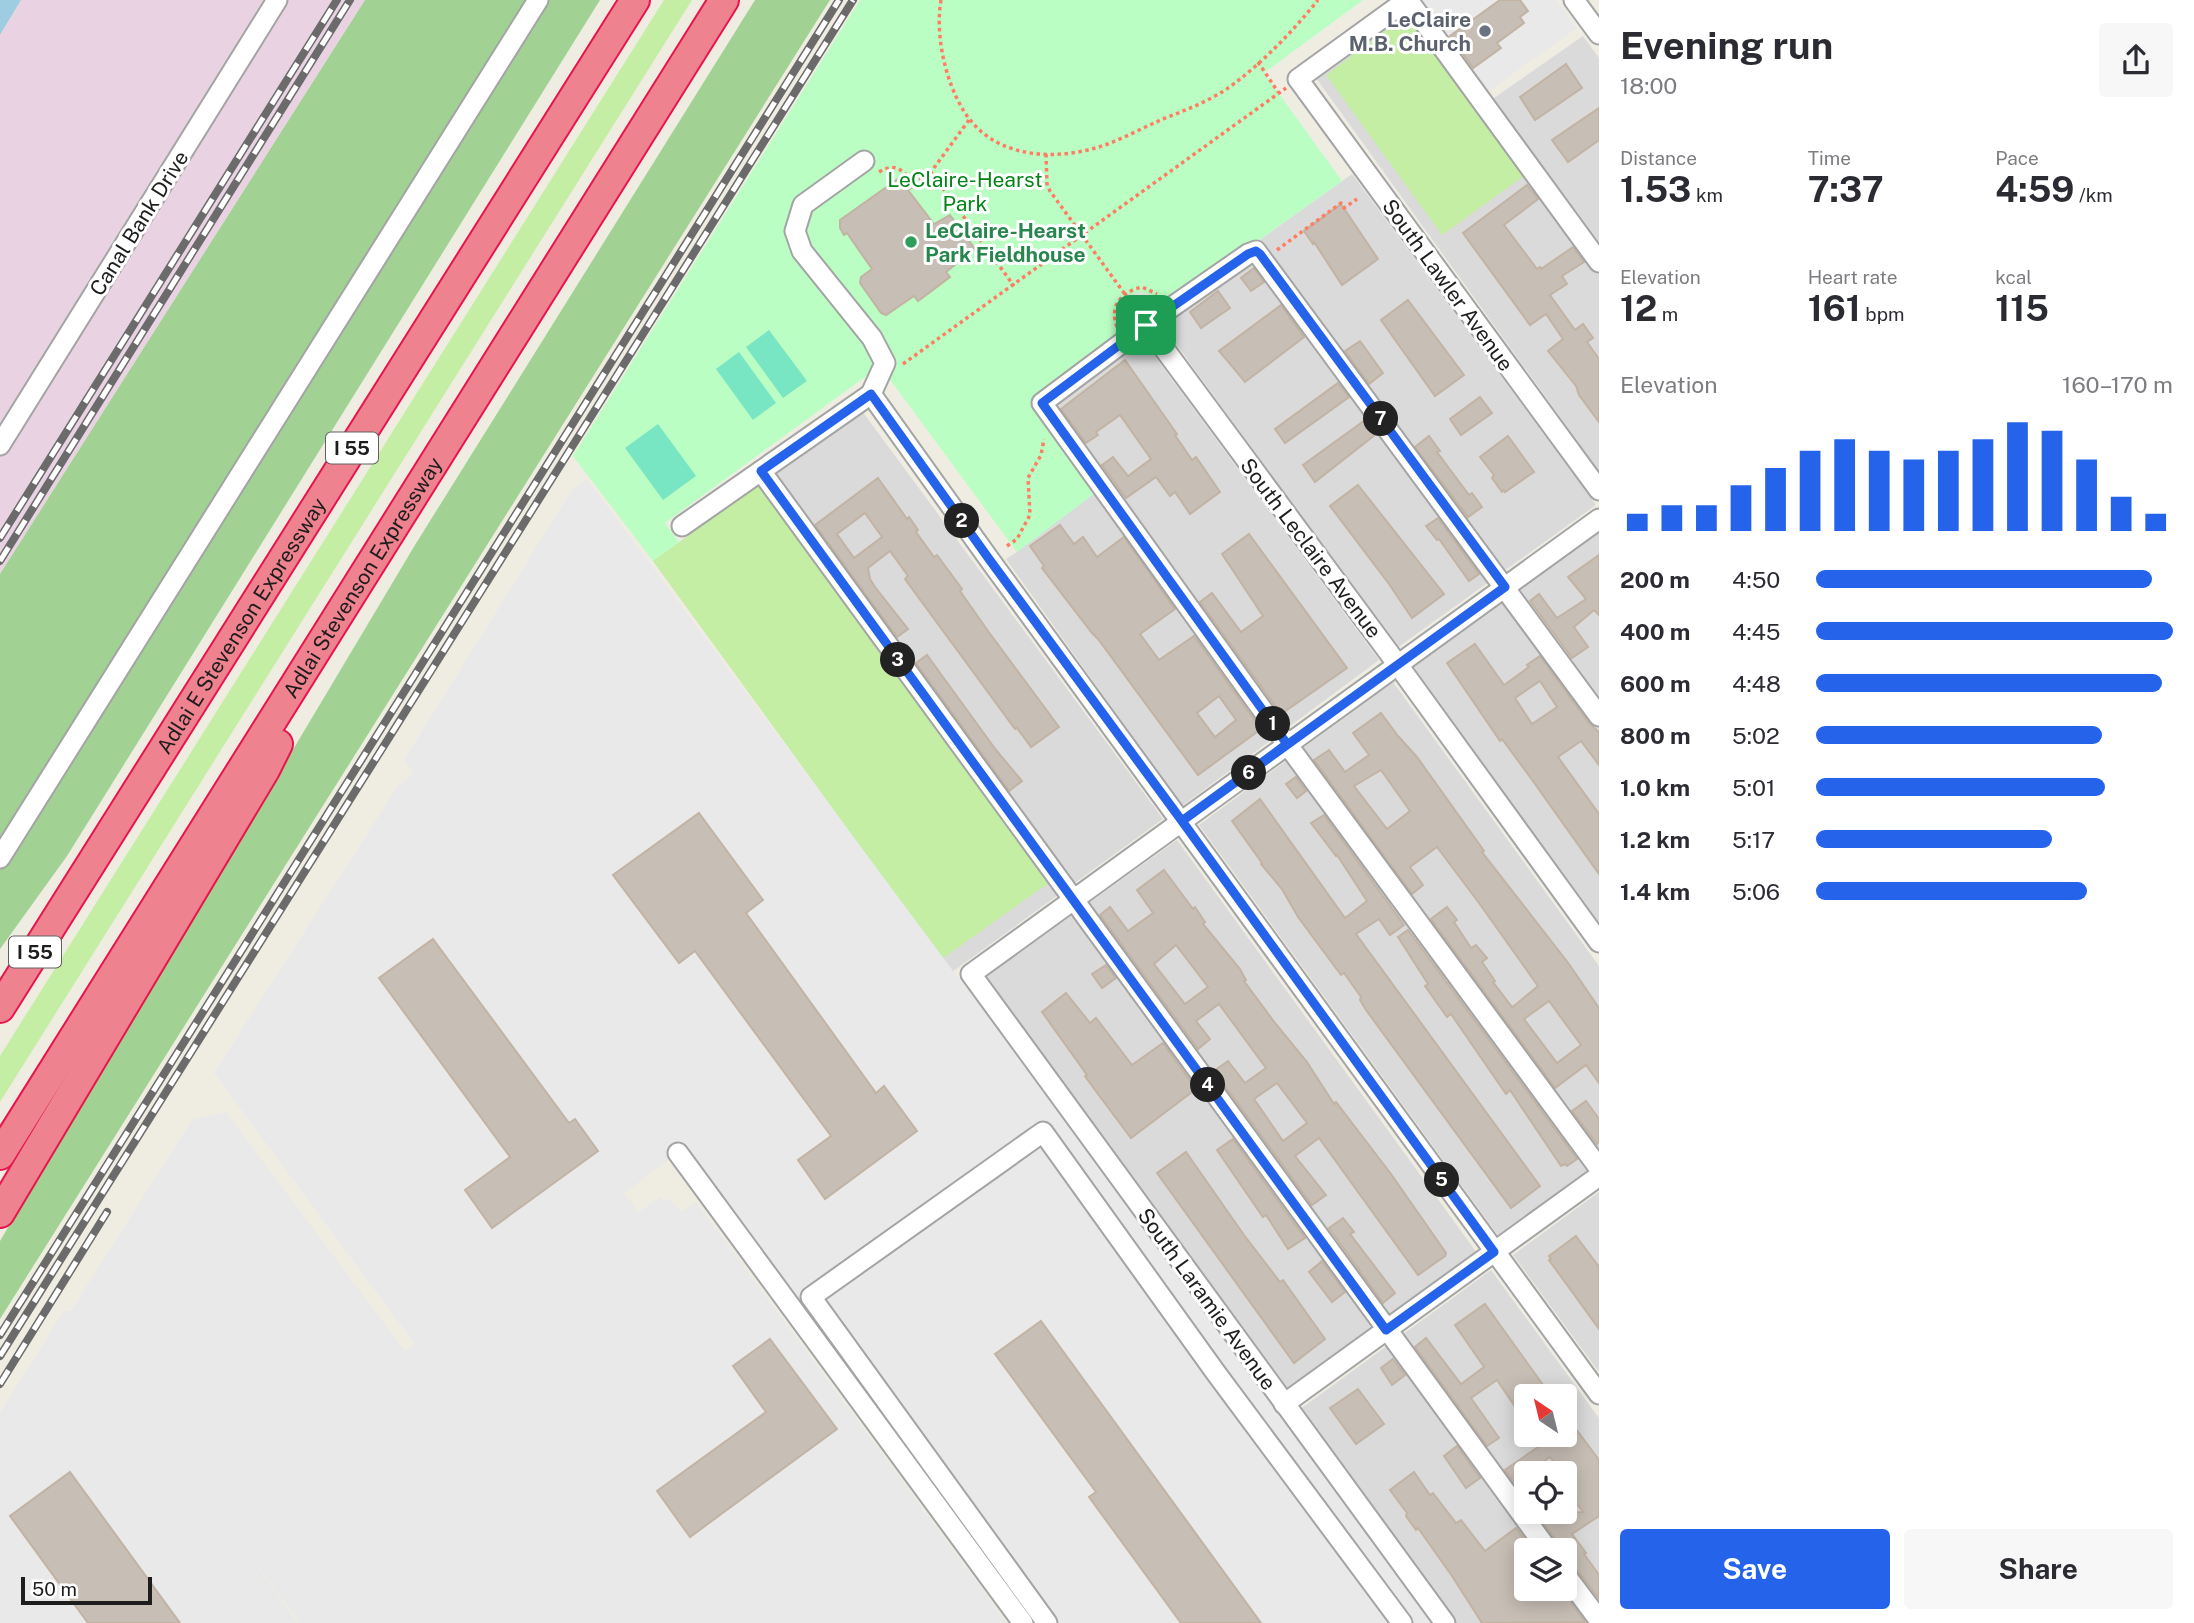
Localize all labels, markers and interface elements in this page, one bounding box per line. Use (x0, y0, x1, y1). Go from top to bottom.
place label: LeClaire M.B. Church (1349, 7, 1471, 56)
marker: LeClaire M.B. Church (1477, 23, 1493, 39)
text: Evening run (1620, 23, 1833, 68)
button: share (2099, 23, 2173, 97)
text: 18:00 (1620, 72, 1677, 99)
street label: Canal Bank Drive (84, 146, 194, 300)
text: Distance (1620, 147, 1697, 169)
text: Time (1808, 147, 1851, 169)
text: Pace (1995, 147, 2039, 169)
park label: LeClaire-Hearst Park (887, 167, 1043, 216)
text: 1.53 (1620, 169, 1691, 210)
text: 7:37 (1808, 169, 1884, 210)
text: 4:59 (1995, 169, 2074, 210)
text: km (1691, 184, 1723, 206)
text: /km (2074, 184, 2113, 206)
street label: South Lawler Avenue (1377, 194, 1519, 376)
place label: LeClaire-Hearst Park Fieldhouse (925, 218, 1086, 267)
marker: LeClaire-Hearst Park Fieldhouse (903, 234, 919, 250)
text: Elevation (1620, 266, 1701, 288)
text: Heart rate (1808, 266, 1897, 288)
text: kcal (1995, 266, 2032, 288)
text: 12 (1620, 288, 1657, 329)
text: 161 (1808, 288, 1861, 329)
text: 115 (1995, 288, 2049, 329)
pin (1116, 295, 1176, 355)
text: m (1657, 303, 1678, 325)
text: bpm (1861, 303, 1904, 325)
icon: arrive (1127, 306, 1165, 344)
text: Elevation (1620, 371, 1718, 398)
text: 160–170 m (2062, 371, 2173, 398)
pin: 7 (1364, 402, 1398, 436)
text: 7 (1375, 407, 1386, 429)
road number: I 55 (326, 432, 378, 463)
street label: Adlai Stevenson Expressway (277, 452, 447, 702)
street label: South Leclaire Avenue (1235, 453, 1387, 643)
street label: Adlai E Stevenson Expressway (151, 493, 331, 758)
pin: 2 (944, 504, 979, 538)
text: 2 (955, 509, 968, 531)
text: 200 m (1620, 566, 1690, 593)
text: 4:50 (1732, 566, 1780, 593)
text: 400 m (1620, 618, 1690, 645)
text: 4:45 (1732, 618, 1780, 645)
pin: 3 (880, 642, 916, 678)
text: 3 (891, 648, 904, 670)
text: 600 m (1620, 670, 1690, 697)
text: 4:48 (1732, 670, 1781, 697)
pin: 1 (1256, 706, 1290, 742)
text: 1 (1268, 712, 1277, 734)
text: 800 m (1620, 722, 1691, 749)
text: 5:02 (1732, 722, 1780, 749)
pin: 6 (1232, 756, 1266, 790)
text: 6 (1242, 761, 1255, 783)
text: 1.0 km (1620, 774, 1690, 801)
text: 5:01 (1732, 774, 1775, 801)
text: 1.2 km (1620, 826, 1690, 853)
text: 5:17 (1732, 826, 1775, 853)
text: 1.4 km (1620, 878, 1690, 905)
text: 5:06 (1732, 878, 1780, 905)
road number: I 55 (9, 936, 61, 968)
pin: 4 (1190, 1068, 1226, 1102)
text: 4 (1201, 1073, 1214, 1095)
pin: 5 (1424, 1162, 1460, 1198)
text: 5 (1435, 1168, 1448, 1190)
street label: South Laramie Avenue (1133, 1203, 1281, 1395)
north arrow (1514, 1384, 1577, 1447)
map controls (1514, 1384, 1577, 1601)
button: locate (1514, 1461, 1577, 1524)
button: Save (1620, 1529, 1890, 1609)
button: Share (1904, 1529, 2173, 1609)
button: layers (1514, 1538, 1577, 1601)
scale bar (21, 1574, 152, 1606)
text: 50 m (32, 1578, 77, 1600)

